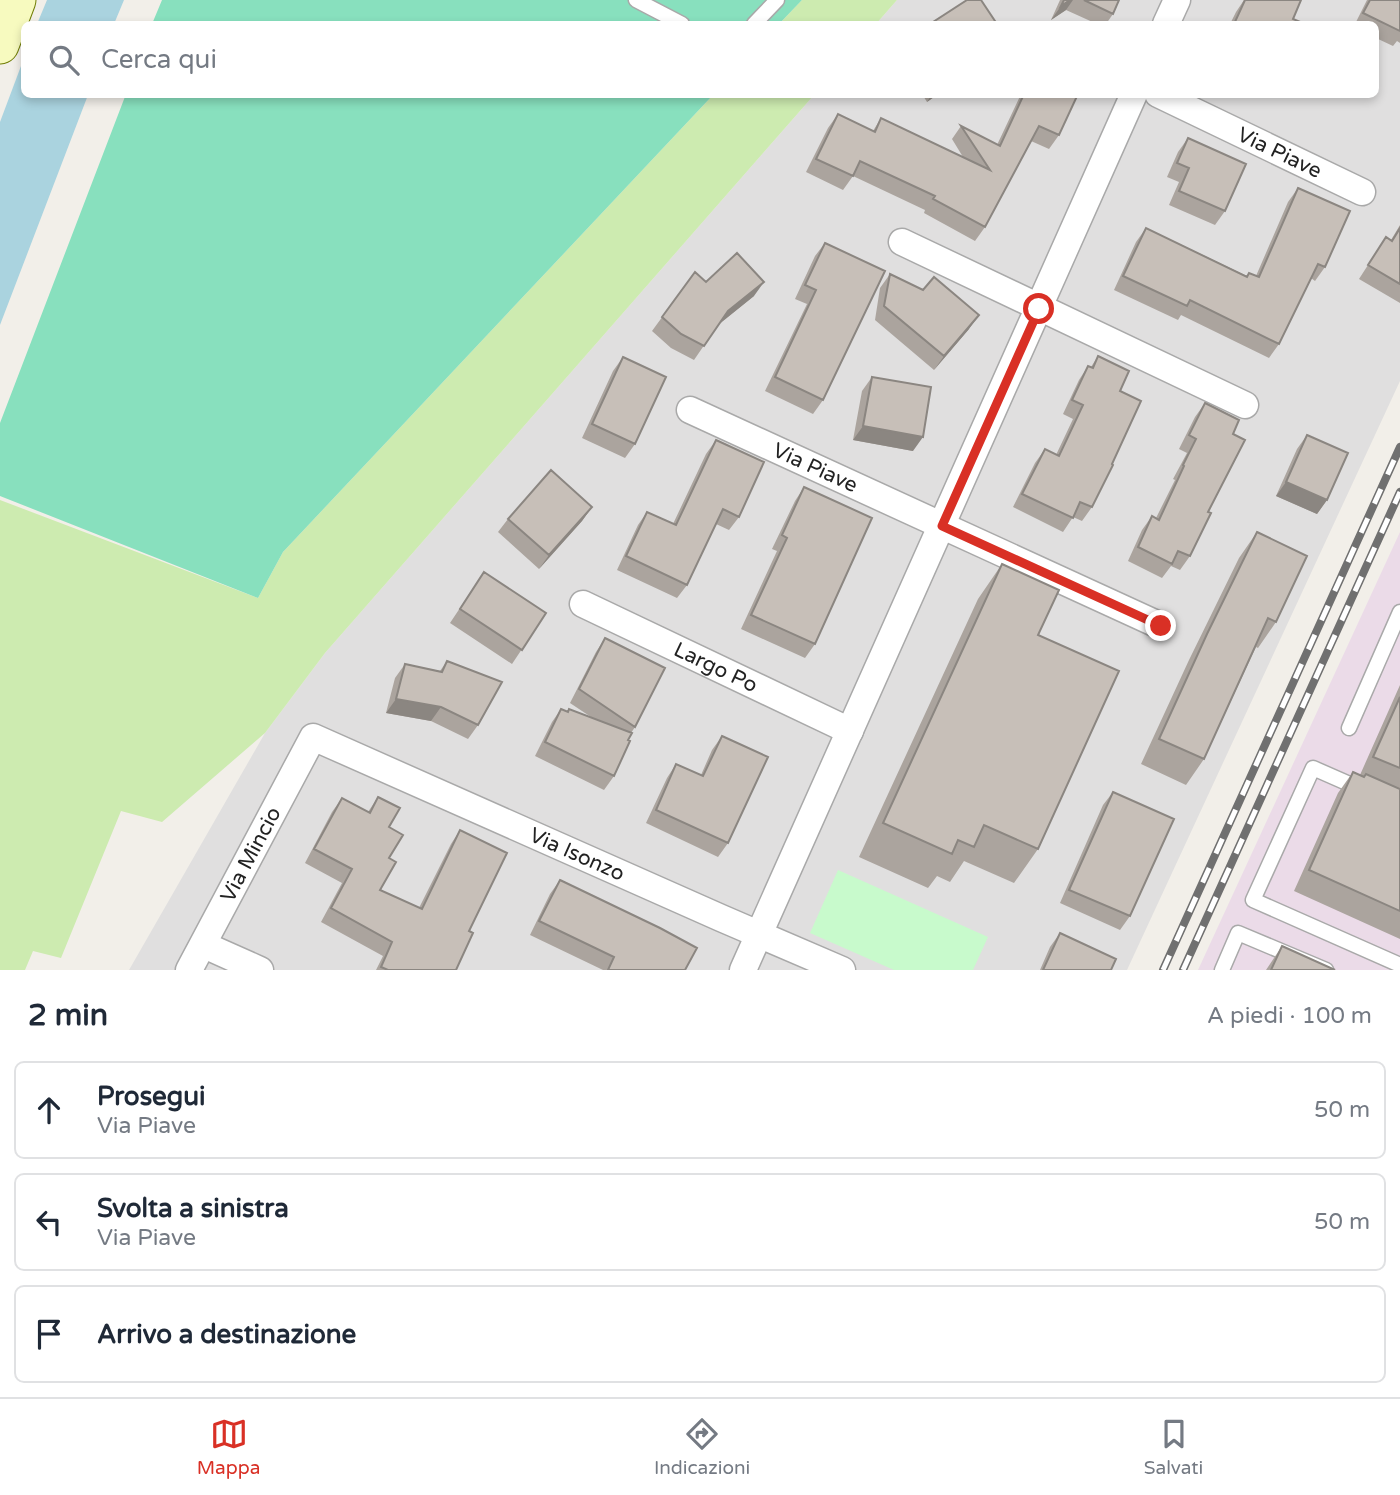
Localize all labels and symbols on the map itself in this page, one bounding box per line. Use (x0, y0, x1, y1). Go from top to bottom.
street label: Via Piave (1233, 122, 1326, 184)
route start (1023, 293, 1054, 324)
street label: Via Piave (769, 438, 862, 498)
route end (1145, 610, 1176, 641)
street label: Largo Po (670, 637, 761, 698)
street label: Via Mincio (215, 803, 287, 906)
street label: Via Isonzo (526, 823, 629, 887)

